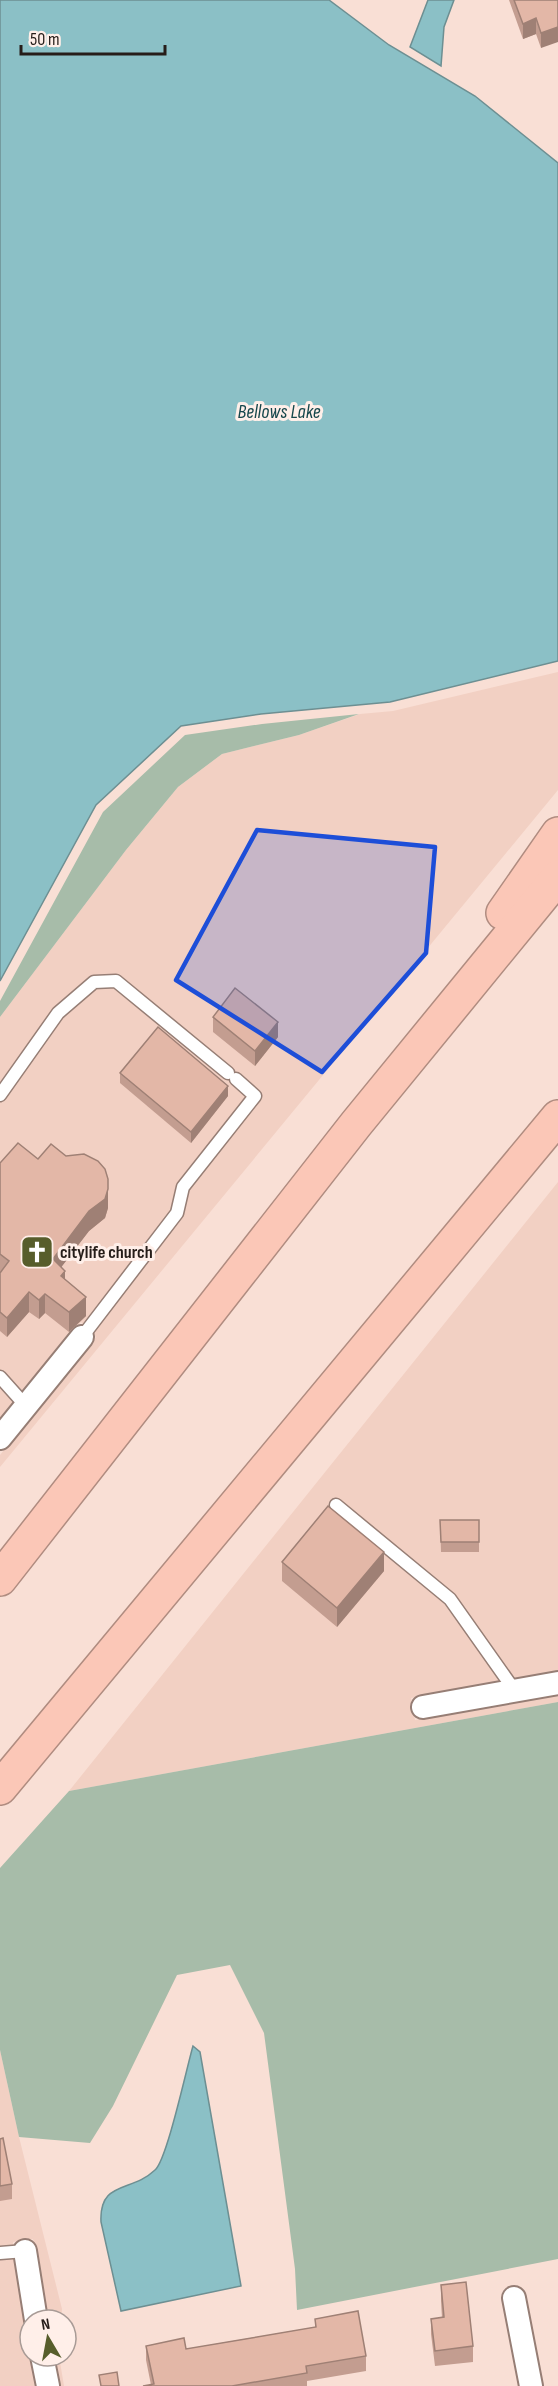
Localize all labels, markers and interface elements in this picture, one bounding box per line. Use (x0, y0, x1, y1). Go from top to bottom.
scale bar (21, 18, 165, 56)
text: 50 m (30, 29, 60, 50)
water label: Bellows Lake (237, 400, 321, 424)
church icon: citylife church (19, 1234, 55, 1270)
place label: citylife church (60, 1242, 153, 1263)
north arrow (18, 2308, 78, 2368)
text: N (40, 2315, 52, 2335)

